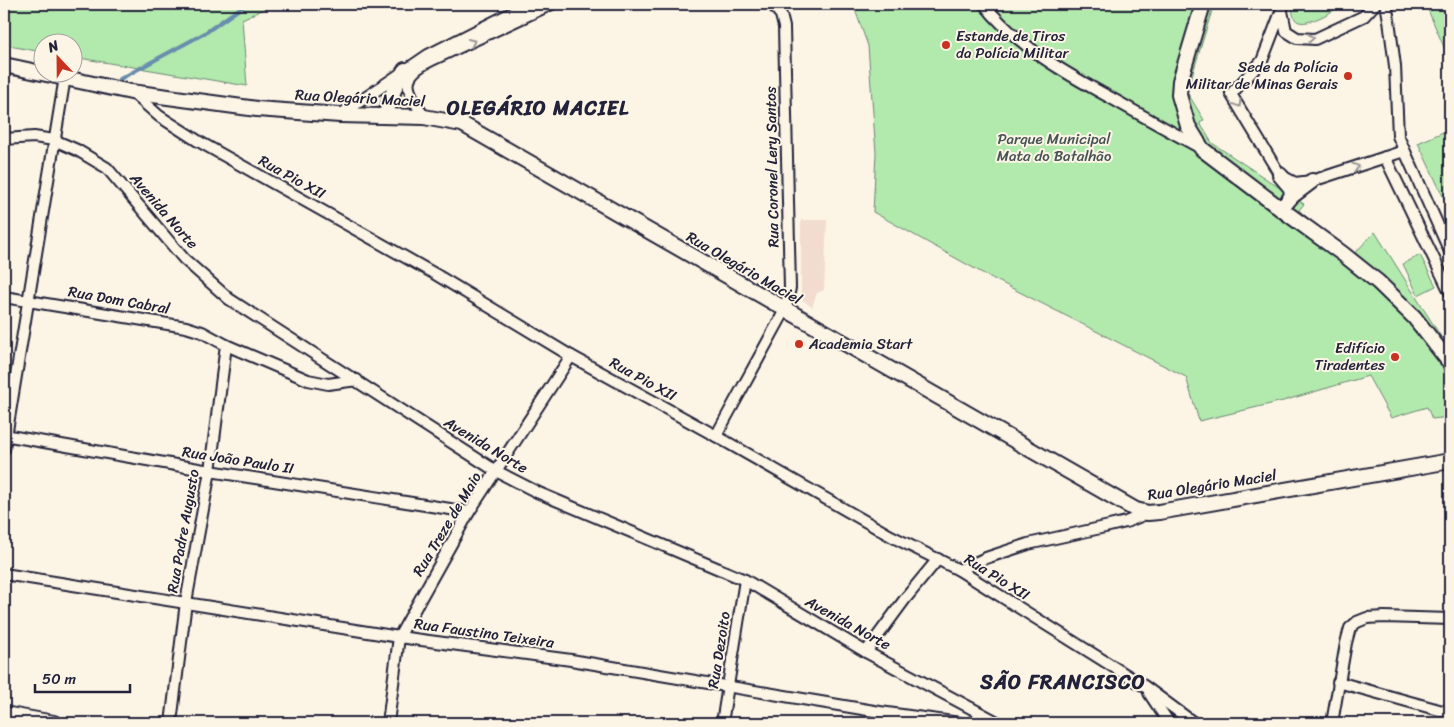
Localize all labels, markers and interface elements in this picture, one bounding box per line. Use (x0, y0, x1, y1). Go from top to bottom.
place label: Estande de Tiros da Polícia Militar (956, 23, 1069, 66)
north arrow (32, 32, 82, 82)
one-way arrow (1307, 32, 1315, 43)
text: N (43, 33, 63, 60)
one-way arrow (467, 38, 476, 48)
marker: Estande de Tiros da Polícia Militar (940, 39, 952, 51)
place label: Sede da Polícia Militar de Minas Gerais (1186, 54, 1338, 97)
marker: Sede da Polícia Militar de Minas Gerais (1342, 70, 1354, 82)
street label: Rua Olegário Maciel (294, 82, 426, 114)
street label: Rua Coronel Lery Santos (758, 86, 786, 248)
district label: OLEGÁRIO MACIEL (447, 91, 629, 126)
one-way arrow (1231, 99, 1241, 108)
park label: Parque Municipal Mata do Batalhão (997, 126, 1112, 169)
street label: Rua Pio XII (254, 148, 331, 206)
one-way arrow (1351, 162, 1360, 172)
street label: Avenida Norte (123, 166, 205, 255)
street label: Rua Olegário Maciel (681, 224, 807, 312)
street label: Rua Dom Cabral (66, 278, 173, 322)
place label: Academia Start (808, 331, 913, 357)
place label: Edifício Tiradentes (1314, 335, 1386, 378)
marker: Academia Start (793, 338, 805, 350)
street label: Rua Pio XII (605, 350, 682, 408)
marker: Edifício Tiradentes (1389, 351, 1401, 363)
street label: Avenida Norte (438, 409, 533, 481)
street label: Rua João Paulo II (180, 438, 296, 482)
street label: Rua Olegário Maciel (1146, 462, 1279, 508)
street label: Rua Treze de Maio (405, 466, 489, 581)
street label: Rua Padre Augusto (159, 467, 207, 595)
street label: Rua Pio XII (959, 546, 1035, 608)
street label: Avenida Norte (799, 588, 896, 657)
street label: Rua Dezoito (700, 609, 738, 690)
street label: Rua Faustino Teixeira (412, 610, 556, 656)
scale bar (35, 662, 130, 694)
district label: SÃO FRANCISCO (979, 665, 1146, 700)
text: 50 m (42, 666, 77, 692)

